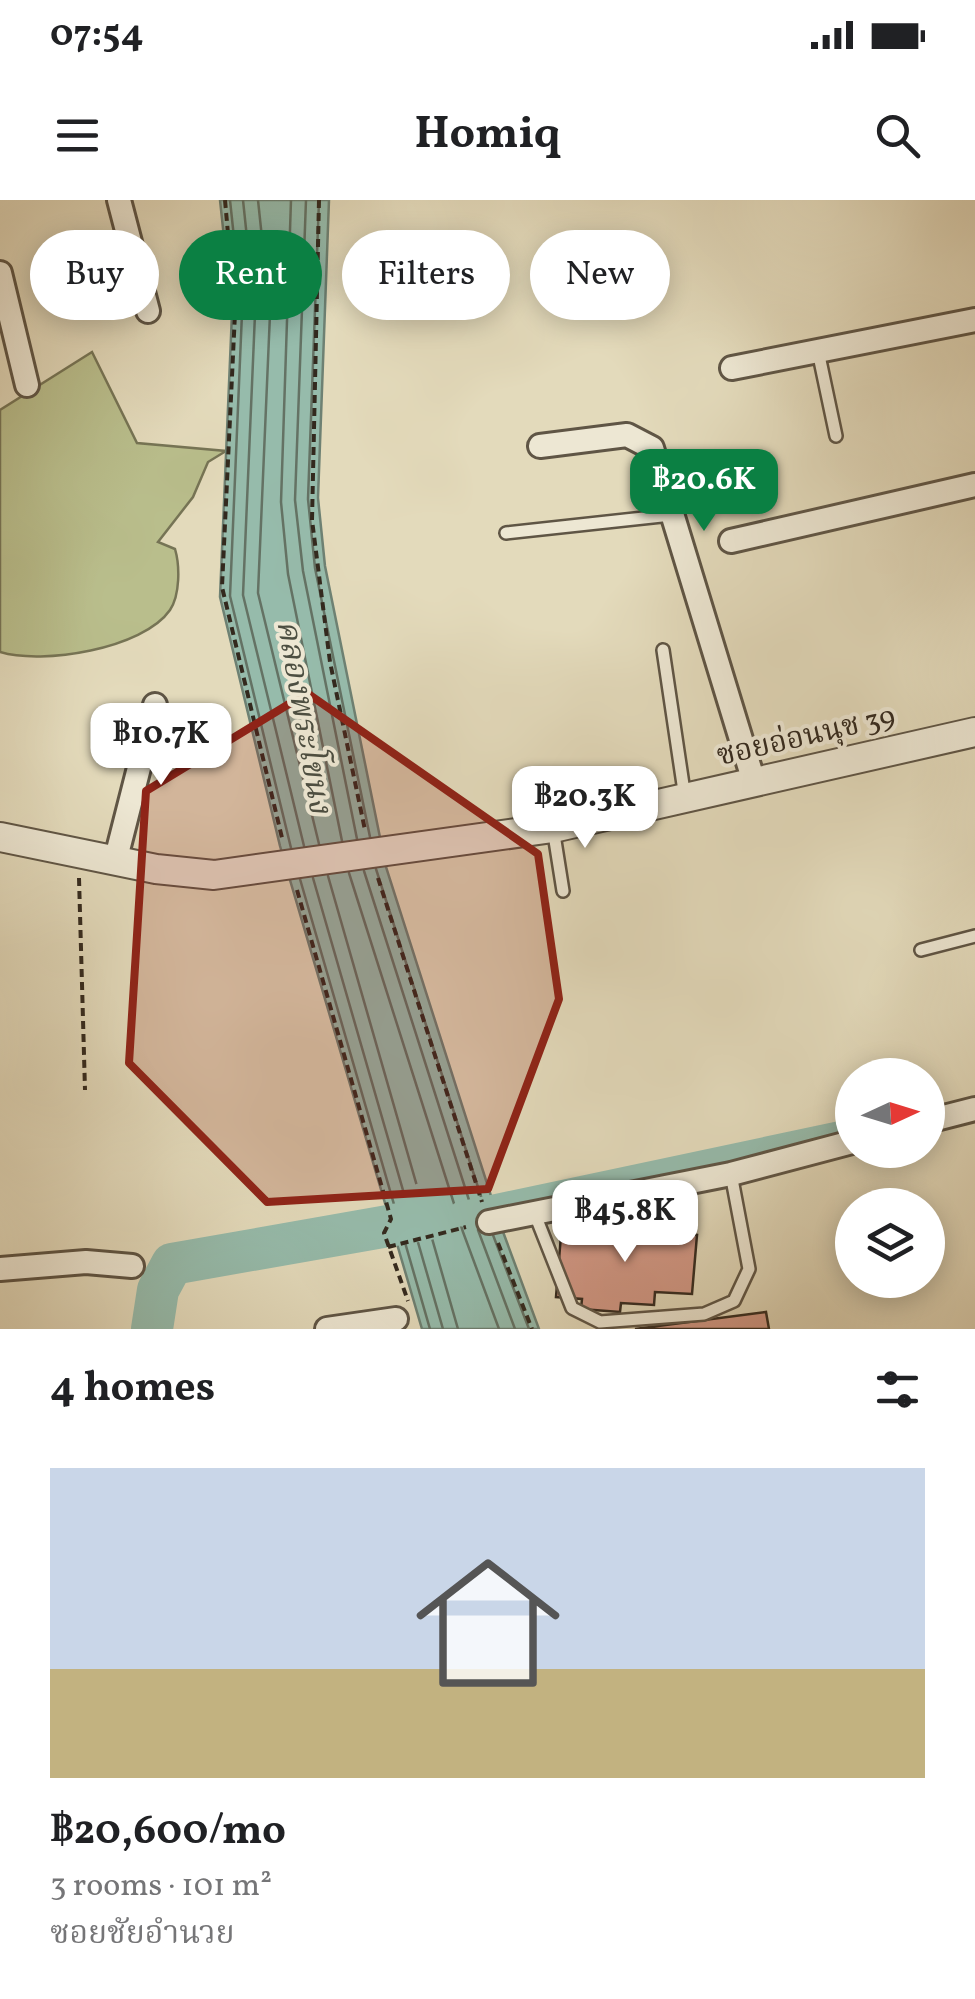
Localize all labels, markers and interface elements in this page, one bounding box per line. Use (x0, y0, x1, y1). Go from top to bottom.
text: 07:54 (50, 9, 144, 62)
text: Homiq (414, 104, 561, 167)
icon: menu (50, 108, 105, 163)
icon: search (870, 108, 925, 163)
chip: Buy (30, 230, 159, 320)
chip: Rent (179, 230, 322, 320)
chip: Filters (342, 230, 510, 320)
chip: New (530, 230, 670, 320)
pin: ฿20.6K (623, 449, 785, 534)
text: ฿20.6K (652, 459, 756, 503)
water label: คลองพระโขนง (263, 616, 344, 818)
street label: ซอยอ่อนนุช 39 (713, 696, 899, 778)
pin: ฿10.7K (80, 703, 242, 788)
text: ฿10.7K (112, 713, 210, 757)
pin: ฿20.3K (504, 766, 666, 851)
text: ฿20.3K (534, 776, 636, 820)
north arrow (835, 1058, 945, 1168)
map controls (835, 1058, 945, 1298)
pin: ฿45.8K (544, 1180, 706, 1265)
button: layers (835, 1188, 945, 1298)
text: ฿45.8K (574, 1190, 676, 1234)
text: 4 homes (50, 1360, 215, 1419)
icon: filters (870, 1362, 925, 1417)
icon: home (398, 1533, 578, 1713)
text: ฿20,600/mo (50, 1803, 286, 1862)
text: 3 rooms · 101 m² (50, 1865, 272, 1909)
text: ซอยชัยอำนวย (50, 1913, 235, 1957)

